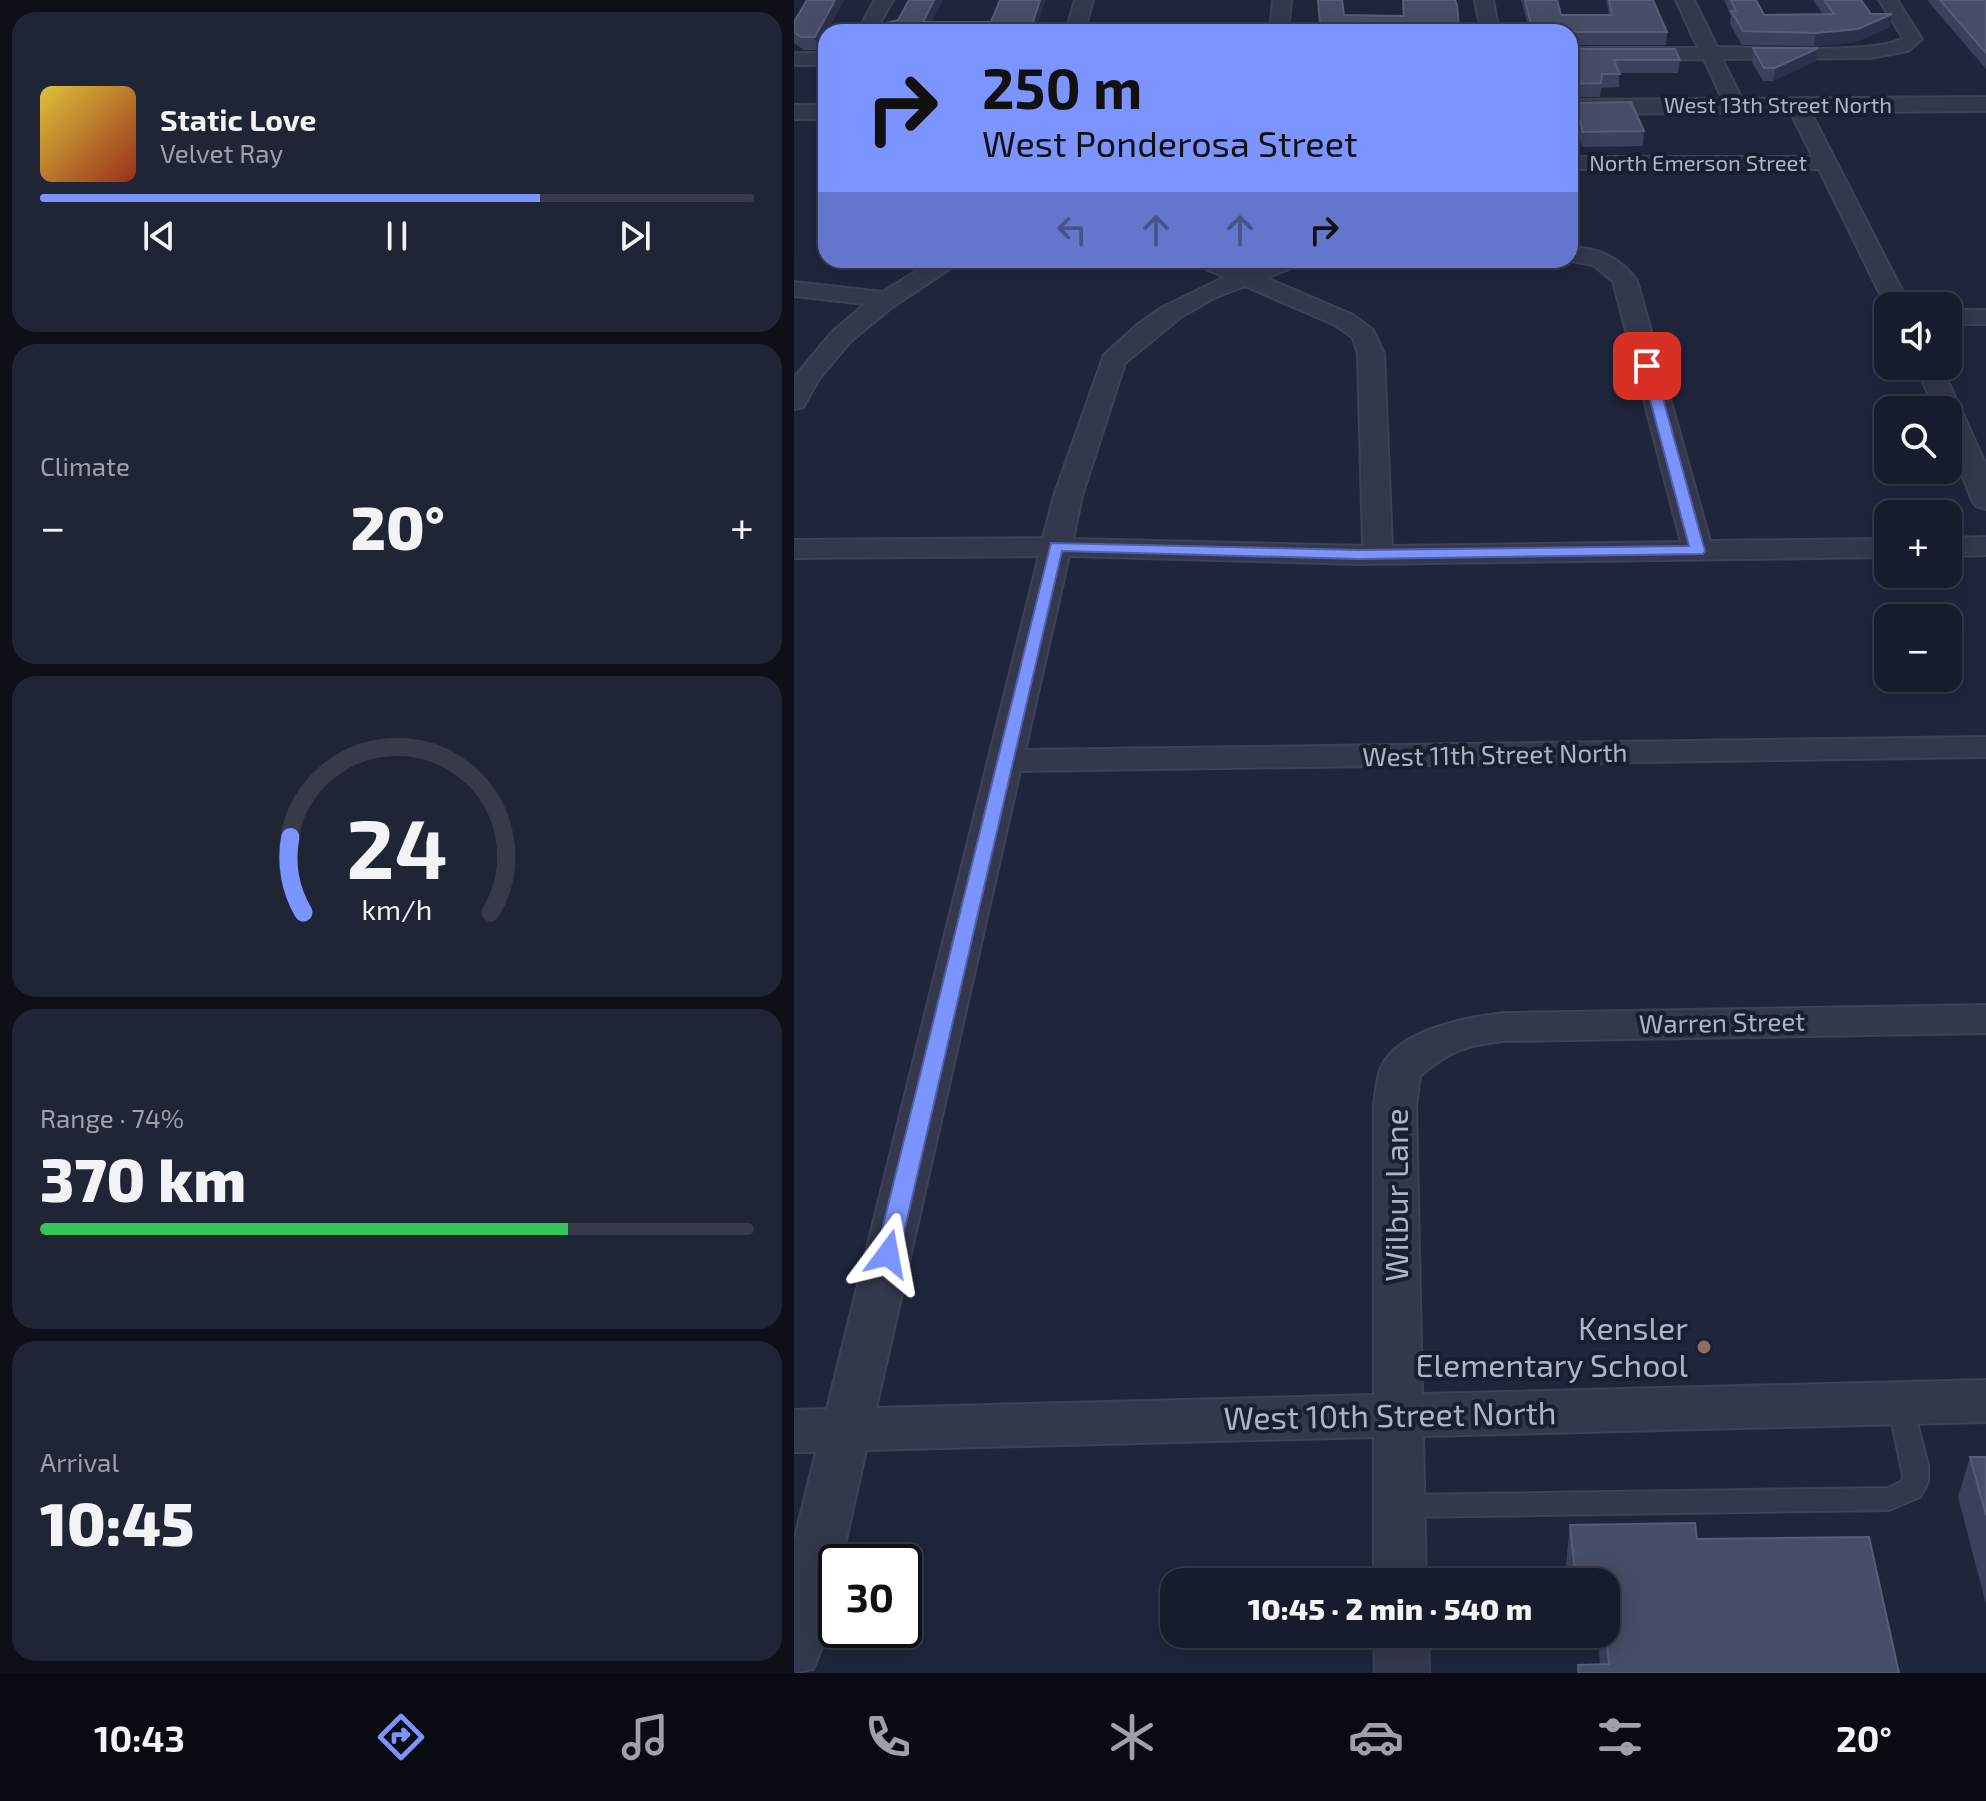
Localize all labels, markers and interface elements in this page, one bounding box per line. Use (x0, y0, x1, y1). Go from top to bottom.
text: 250 m (982, 53, 1142, 120)
icon: right (850, 56, 954, 160)
street label: West 13th Street North (1664, 91, 1892, 117)
text: Static Love (160, 101, 316, 137)
text: West Ponderosa Street (982, 121, 1358, 164)
text: Velvet Ray (160, 137, 283, 168)
street label: North Emerson Street (1589, 149, 1807, 175)
icon: left (1050, 208, 1094, 252)
icon: ahead (1134, 208, 1178, 252)
icon: ahead (1218, 208, 1262, 252)
icon: right (1302, 208, 1346, 252)
icon: previous (137, 214, 181, 258)
icon: pause (375, 214, 419, 258)
icon: next (613, 214, 657, 258)
map controls (1874, 292, 1962, 692)
button: sound (1874, 292, 1962, 380)
pin (1613, 332, 1681, 400)
icon: arrive (1625, 344, 1669, 388)
button: search (1874, 396, 1962, 484)
text: Climate (40, 450, 130, 481)
text: 20° (351, 490, 445, 562)
text: − (40, 499, 66, 552)
text: + (730, 499, 754, 552)
button: + (1874, 500, 1962, 588)
button: − (1874, 604, 1962, 692)
street label: West 11th Street North (1362, 736, 1628, 771)
text: 24 (346, 795, 448, 895)
text: km/h (362, 891, 432, 926)
street label: Warren Street (1639, 1005, 1805, 1038)
text: Range · 74% (40, 1102, 184, 1133)
street label: Wilbur Lane (1376, 1108, 1414, 1282)
text: 370 km (40, 1142, 246, 1214)
position arrow (846, 1212, 930, 1296)
place label: Kensler Elementary School (1416, 1308, 1688, 1383)
marker: Kensler Elementary School (1695, 1338, 1713, 1356)
street label: West 10th Street North (1223, 1392, 1557, 1436)
text: Arrival (40, 1446, 119, 1477)
text: 10:45 (40, 1486, 195, 1558)
speed limit sign: 30 (818, 1544, 922, 1648)
text: 10:45 · 2 min · 540 m (1248, 1590, 1532, 1626)
icon: directions (373, 1709, 429, 1765)
icon: music (617, 1709, 673, 1765)
icon: phone (860, 1709, 916, 1765)
icon: climate (1104, 1709, 1160, 1765)
icon: car (1348, 1709, 1404, 1765)
icon: filters (1592, 1709, 1648, 1765)
text: 10:43 (94, 1716, 185, 1759)
text: 20° (1836, 1716, 1892, 1759)

